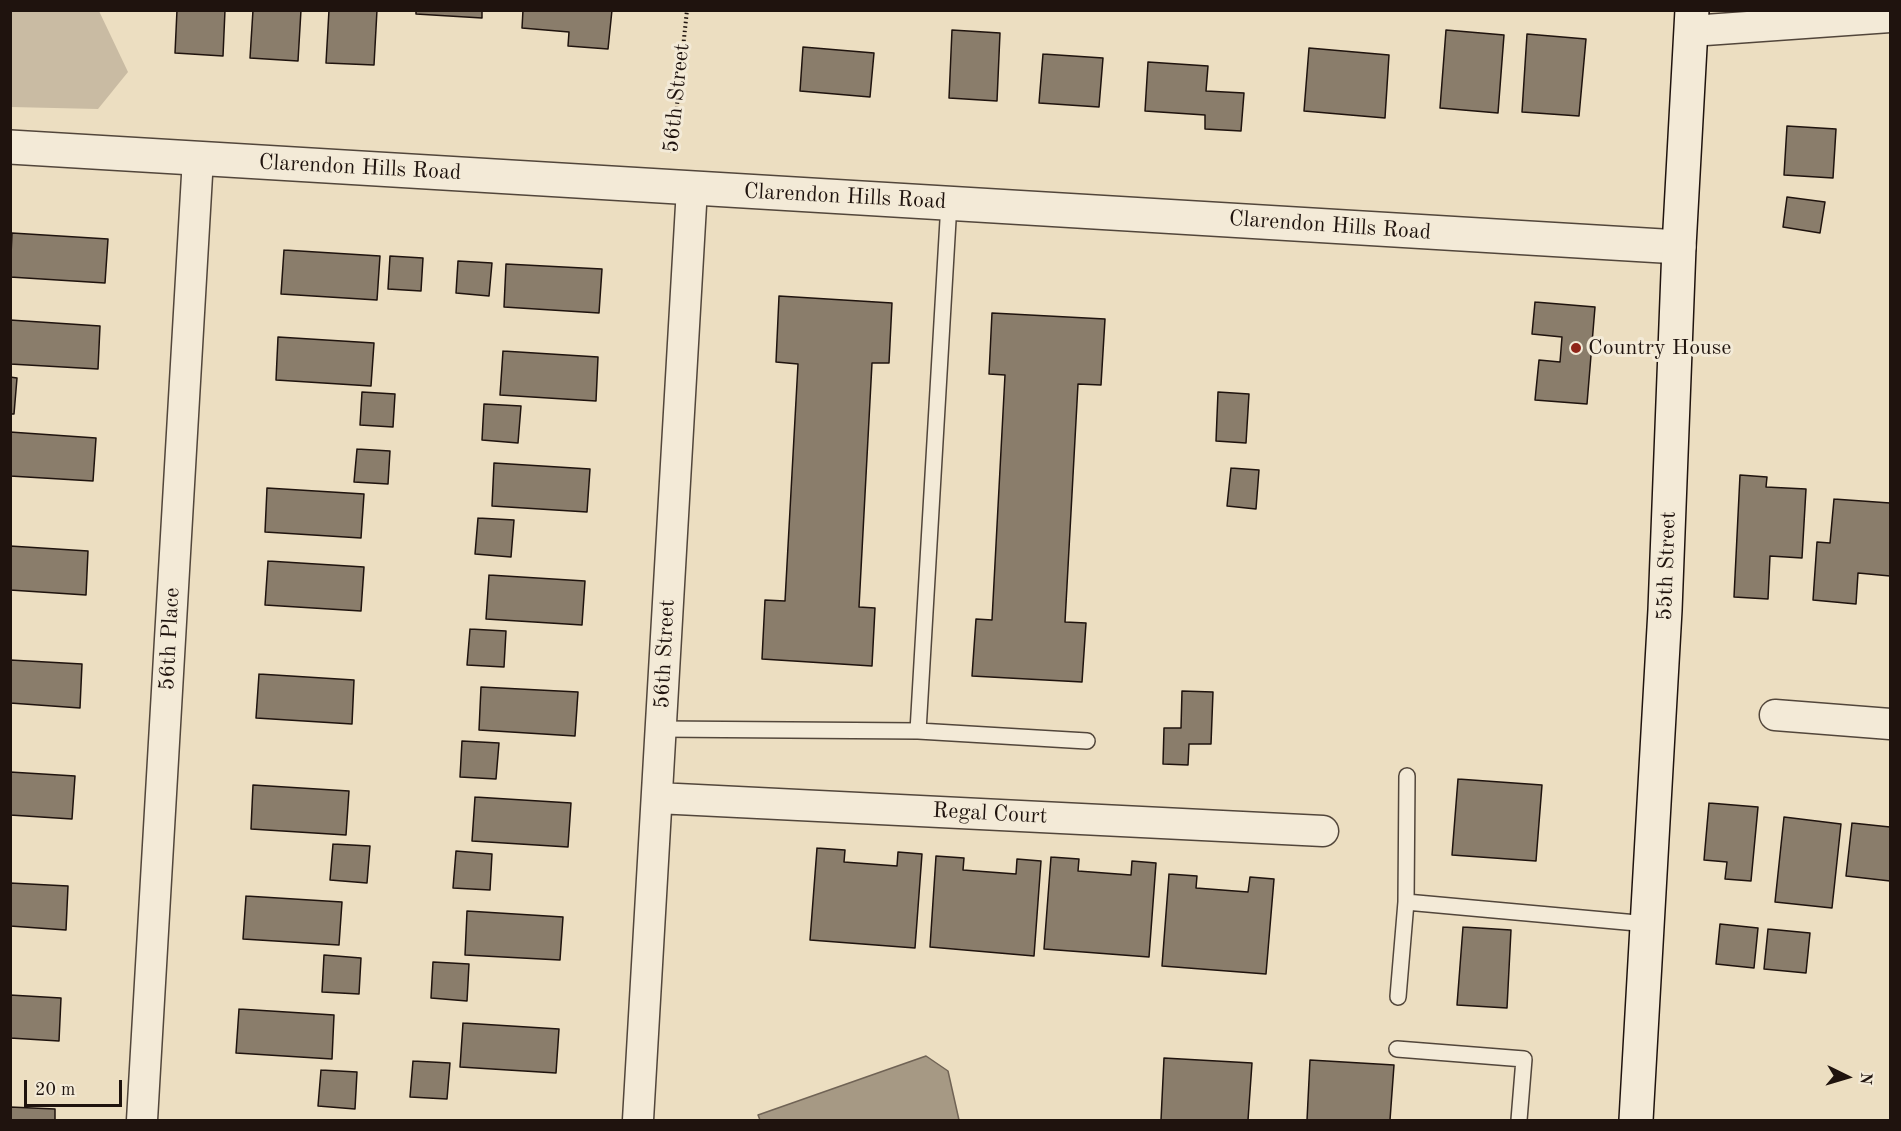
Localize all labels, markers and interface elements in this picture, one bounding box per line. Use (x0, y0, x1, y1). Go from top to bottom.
street label: 56th Street (658, 42, 696, 154)
street label: Clarendon Hills Road (258, 150, 462, 186)
street label: Clarendon Hills Road (743, 179, 947, 215)
street label: Clarendon Hills Road (1228, 206, 1432, 246)
place label: Country House (1588, 335, 1731, 361)
marker: Country House (1569, 341, 1583, 355)
street label: 55th Street (1652, 511, 1682, 621)
street label: 56th Place (154, 587, 186, 691)
street label: 56th Street (649, 599, 681, 709)
street label: Regal Court (932, 798, 1048, 830)
north arrow (1817, 1047, 1877, 1107)
scale bar (27, 1068, 124, 1106)
text: N (1856, 1072, 1873, 1085)
text: 20 m (35, 1081, 75, 1099)

